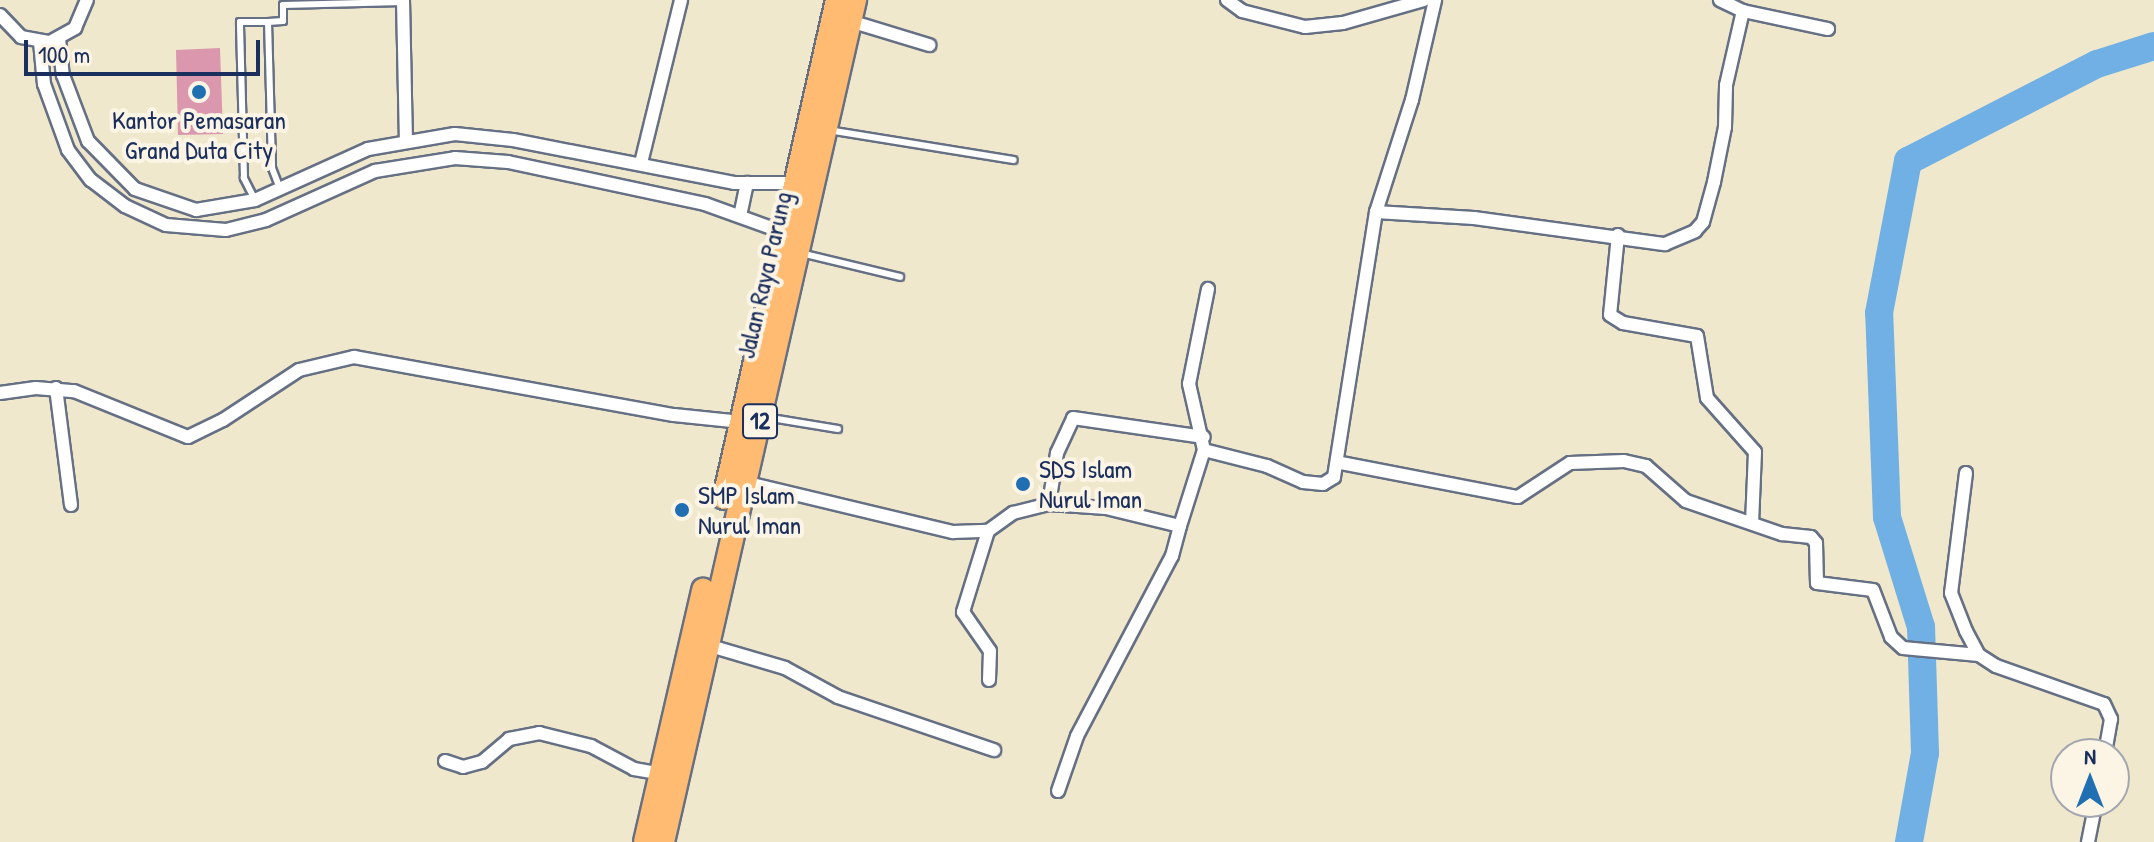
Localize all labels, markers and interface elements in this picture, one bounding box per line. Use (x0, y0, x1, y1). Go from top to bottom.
scale bar (28, 24, 264, 74)
text: 100 m (38, 38, 90, 70)
marker: Kantor Pemasaran Grand Duta City (190, 83, 208, 101)
place label: Kantor Pemasaran Grand Duta City (112, 104, 286, 166)
street label: Jalan Raya Parung (730, 189, 798, 361)
road number: 12 (742, 401, 778, 441)
place label: SDS Islam Nurul Iman (1039, 453, 1142, 514)
marker: SDS Islam Nurul Iman (1014, 475, 1032, 493)
place label: SMP Islam Nurul Iman (698, 479, 801, 540)
marker: SMP Islam Nurul Iman (673, 501, 691, 519)
north arrow (2050, 738, 2130, 818)
text: N (2084, 741, 2096, 771)

